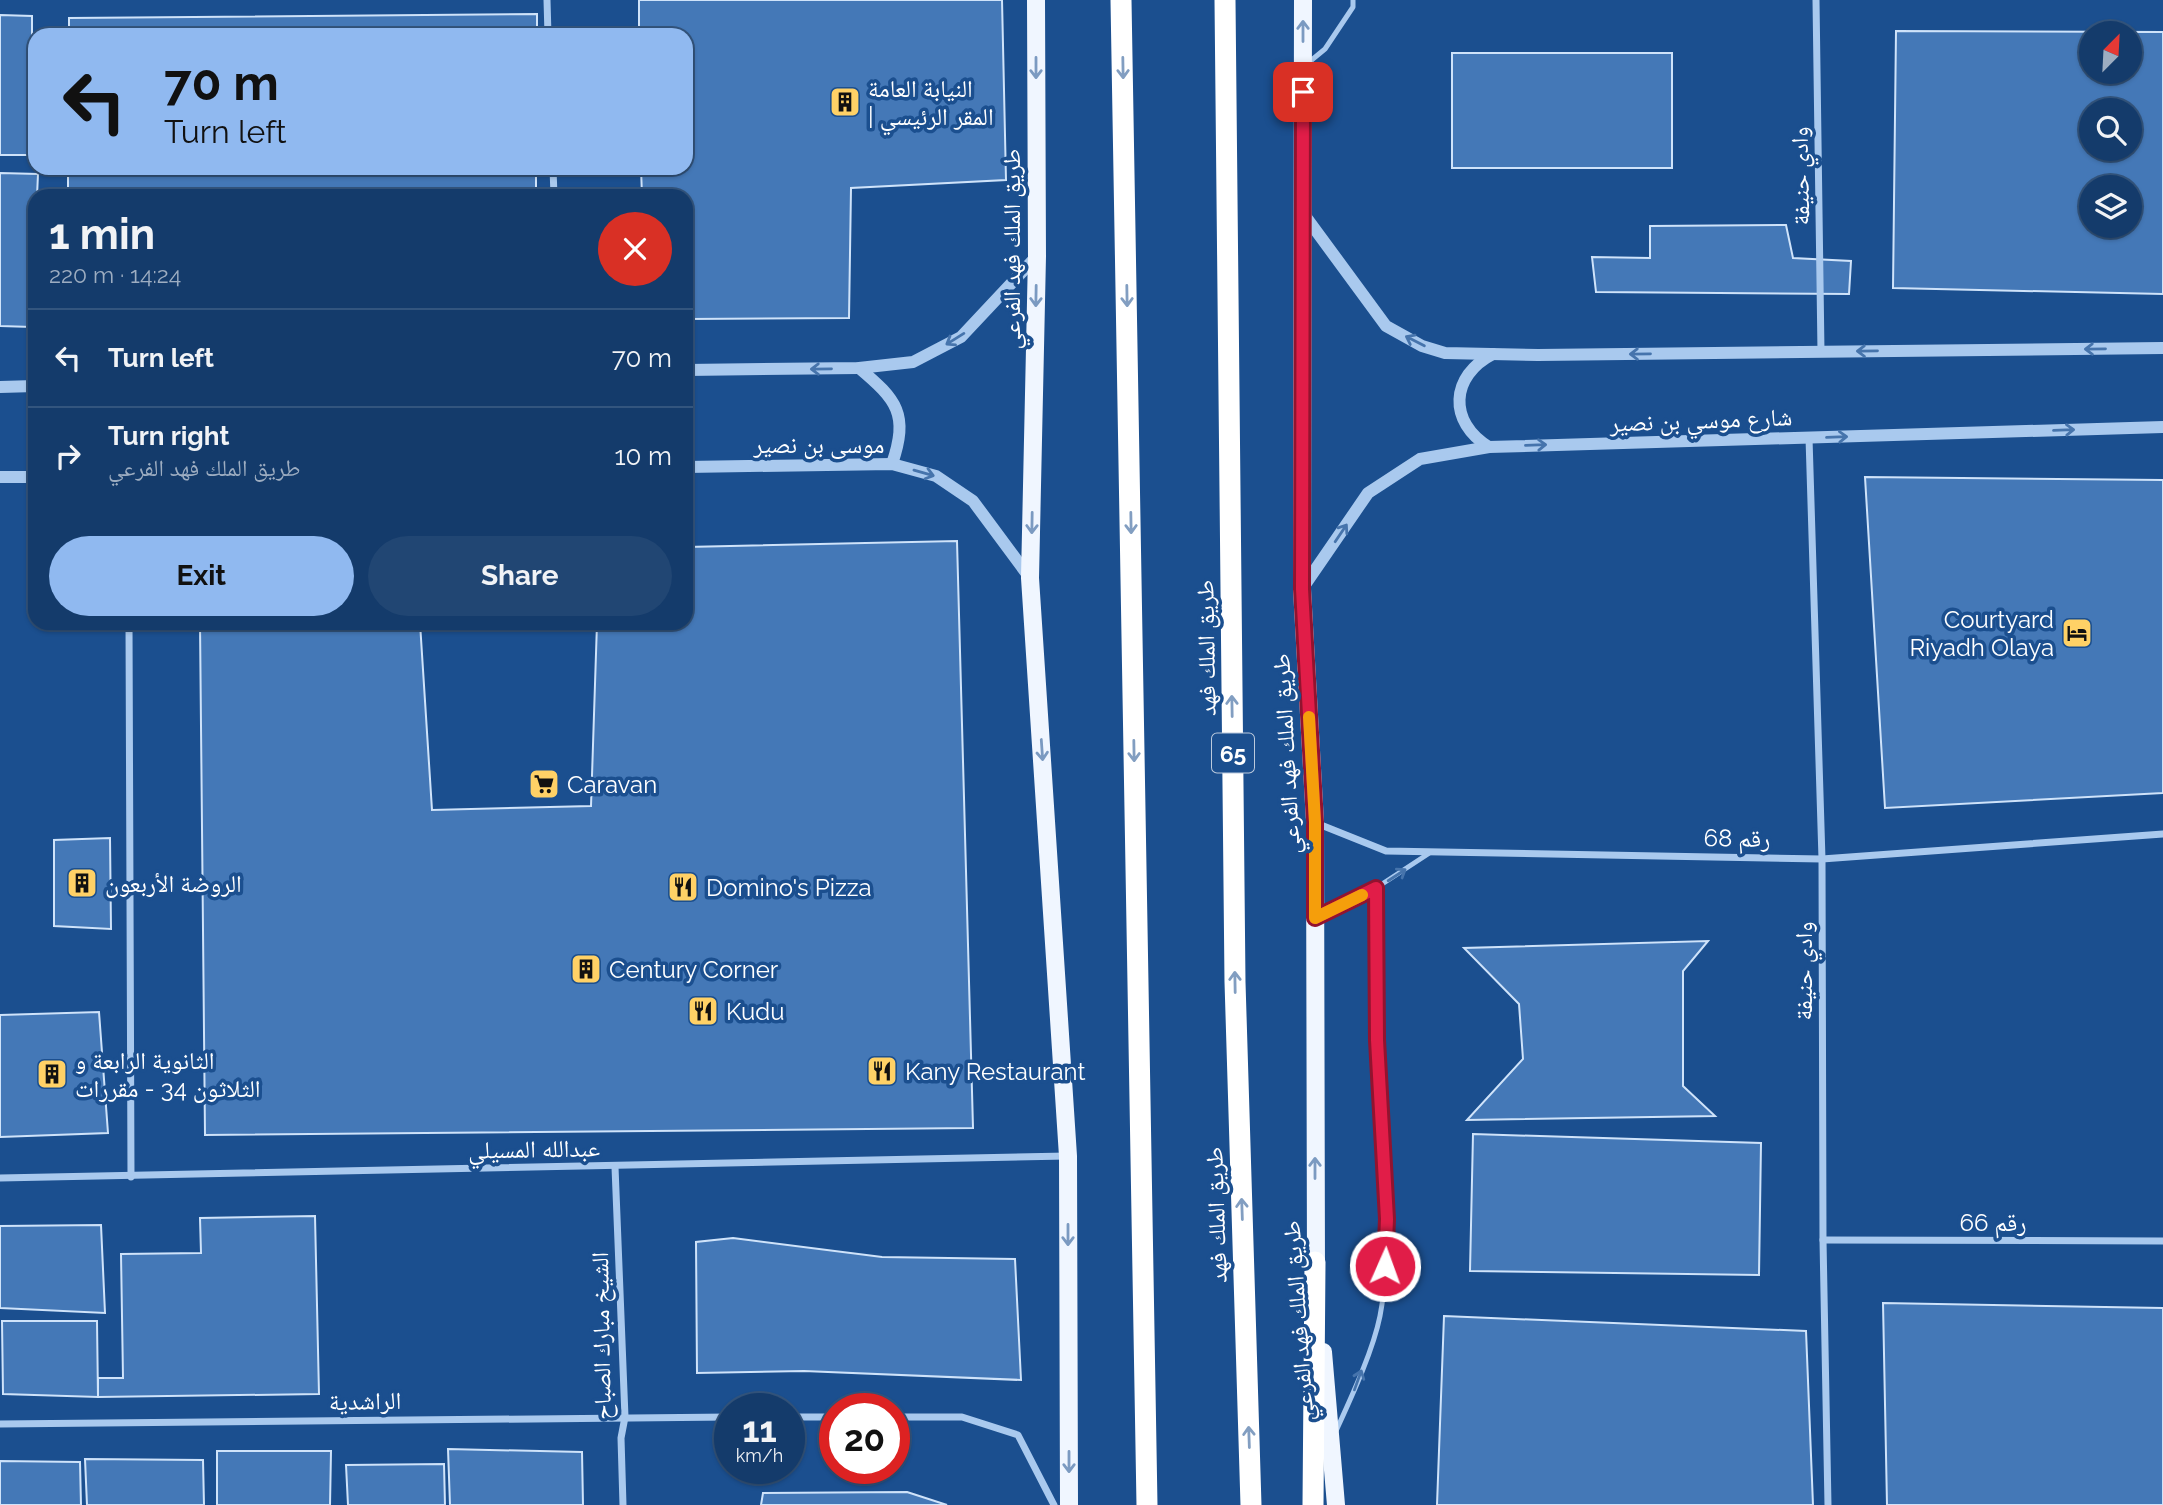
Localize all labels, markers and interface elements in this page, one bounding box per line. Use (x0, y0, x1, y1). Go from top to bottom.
one-way arrow (1296, 20, 1310, 43)
north arrow (2079, 21, 2142, 84)
map controls (2079, 21, 2142, 238)
text: 70 m (164, 54, 279, 111)
icon: left (49, 56, 140, 147)
one-way arrow (1029, 56, 1043, 79)
one-way arrow (1116, 56, 1129, 79)
pin (1273, 62, 1333, 122)
icon: arrive (1284, 73, 1322, 111)
place label: النيابة العامة | المقر الرئيسي (868, 74, 994, 136)
building icon: النيابة العامة | المقر الرئيسي (828, 85, 862, 119)
button: search (2079, 98, 2142, 161)
text: Turn left (164, 113, 286, 150)
street label: وادي حنيفة (1785, 126, 1820, 226)
street label: طريق الملك فهد الفرعي (997, 149, 1031, 349)
button: layers (2079, 175, 2142, 238)
text: 1 min (49, 210, 155, 259)
button: close (598, 212, 672, 286)
text: 220 m · 14:24 (49, 261, 181, 288)
one-way arrow (1029, 284, 1043, 307)
one-way arrow (1120, 284, 1133, 307)
one-way arrow (946, 332, 965, 347)
one-way arrow (1405, 334, 1426, 348)
icon: left (49, 339, 87, 377)
one-way arrow (2084, 342, 2107, 356)
text: Turn left (108, 343, 214, 373)
text: 70 m (612, 343, 672, 373)
one-way arrow (1856, 344, 1879, 358)
one-way arrow (1629, 347, 1652, 360)
one-way arrow (810, 362, 833, 376)
street label: شارع موسي بن نصير (1608, 402, 1793, 443)
text: Turn right (108, 421, 229, 451)
one-way arrow (2052, 424, 2075, 437)
street label: موسى بن نصير (753, 430, 884, 459)
one-way arrow (1825, 430, 1848, 444)
icon: right (49, 437, 87, 475)
one-way arrow (1524, 439, 1547, 452)
text: 10 m (614, 441, 672, 471)
text: طريق الملك فهد الفرعي (108, 454, 300, 481)
one-way arrow (913, 468, 935, 481)
one-way arrow (1025, 511, 1038, 534)
one-way arrow (1124, 511, 1137, 534)
one-way arrow (1334, 524, 1348, 543)
button: Exit (49, 536, 354, 616)
button: Share (368, 536, 672, 616)
street label: طريق الملك فهد (1190, 580, 1222, 716)
place label: Courtyard Riyadh Olaya (1909, 605, 2054, 662)
hotel icon: Courtyard Riyadh Olaya (2060, 616, 2094, 650)
street label: طريق الملك فهد الفرعي (1266, 653, 1311, 855)
one-way arrow (1226, 694, 1239, 717)
road number: 65 (1212, 734, 1254, 772)
one-way arrow (1036, 739, 1049, 761)
one-way arrow (1128, 739, 1141, 762)
supermarket icon: Caravan (527, 767, 561, 801)
place label: Caravan (567, 770, 657, 799)
street label: رقم 68 (1703, 823, 1771, 855)
building icon: الروضة الأربعون (65, 866, 99, 900)
one-way arrow (1387, 867, 1406, 882)
place label: الروضة الأربعون (105, 869, 242, 898)
restaurant icon: Domino's Pizza (666, 870, 700, 904)
place label: Domino's Pizza (706, 873, 872, 902)
street label: وادي حنيفة (1789, 922, 1823, 1020)
building icon: Century Corner (569, 952, 603, 986)
place label: Century Corner (609, 955, 779, 984)
one-way arrow (1229, 971, 1242, 994)
restaurant icon: Kudu (686, 994, 720, 1028)
place label: Kudu (726, 997, 784, 1026)
place label: الثانوية الرابعة و الثلاثون 34 - مقررات (75, 1046, 260, 1103)
restaurant icon: Kany Restaurant (865, 1054, 899, 1088)
building icon: الثانوية الرابعة و الثلاثون 34 - مقررات (35, 1057, 69, 1091)
place label: Kany Restaurant (905, 1057, 1085, 1086)
street label: عبدالله المسيلي (468, 1133, 600, 1170)
street label: طريق الملك فهد (1199, 1146, 1233, 1284)
one-way arrow (1308, 1157, 1322, 1180)
one-way arrow (1236, 1198, 1249, 1221)
street label: رقم 66 (1959, 1208, 2027, 1239)
street label: طريق الملك فهد الفرعي (1277, 1219, 1325, 1422)
one-way arrow (1061, 1223, 1075, 1246)
position arrow (1348, 1229, 1422, 1303)
street label: الشيخ مبارك الصباح (585, 1252, 618, 1420)
one-way arrow (1352, 1370, 1365, 1392)
street label: الراشدية (329, 1386, 401, 1416)
speed limit sign: 20 (819, 1393, 910, 1484)
text: 11 (742, 1409, 777, 1450)
one-way arrow (1243, 1426, 1256, 1449)
text: km/h (736, 1445, 783, 1466)
one-way arrow (1062, 1450, 1076, 1473)

